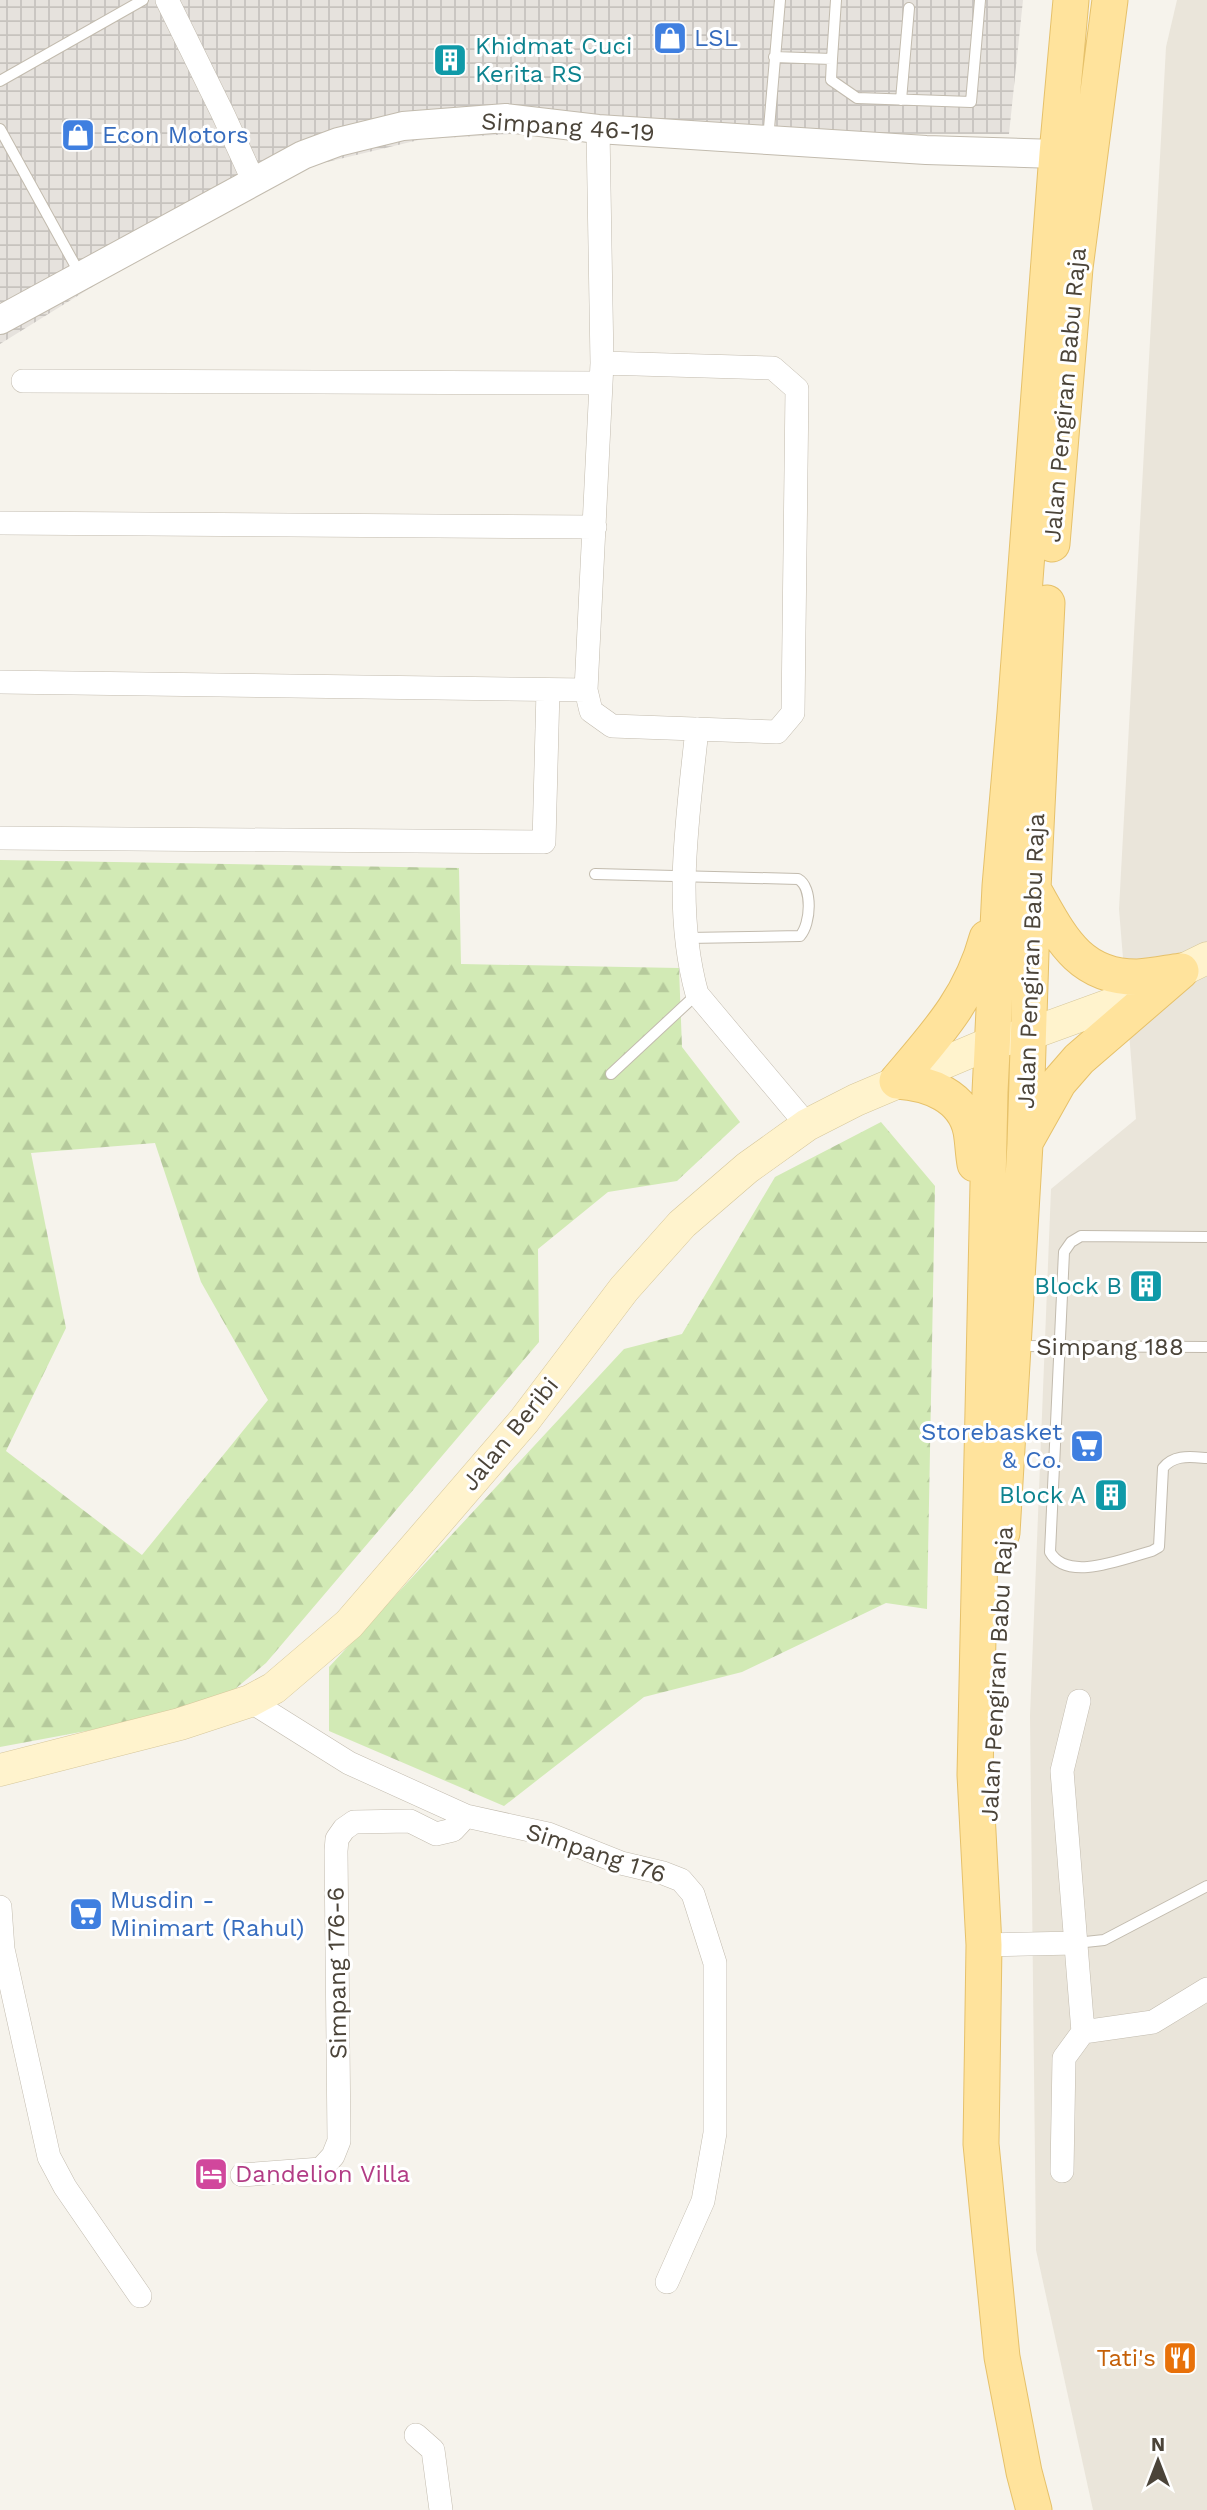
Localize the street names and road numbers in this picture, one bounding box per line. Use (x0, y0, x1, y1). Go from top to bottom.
street label: Simpang 46-19 (480, 107, 656, 147)
street label: Jalan Pengiran Babu Raja (1038, 246, 1092, 544)
street label: Jalan Pengiran Babu Raja (1012, 813, 1050, 1109)
street label: Simpang 188 (1036, 1333, 1184, 1361)
street label: Jalan Beribi (456, 1372, 564, 1496)
street label: Jalan Pengiran Babu Raja (975, 1526, 1019, 1822)
street label: Simpang 176 (523, 1817, 669, 1889)
street label: Simpang 176-6 (321, 1887, 353, 2059)

